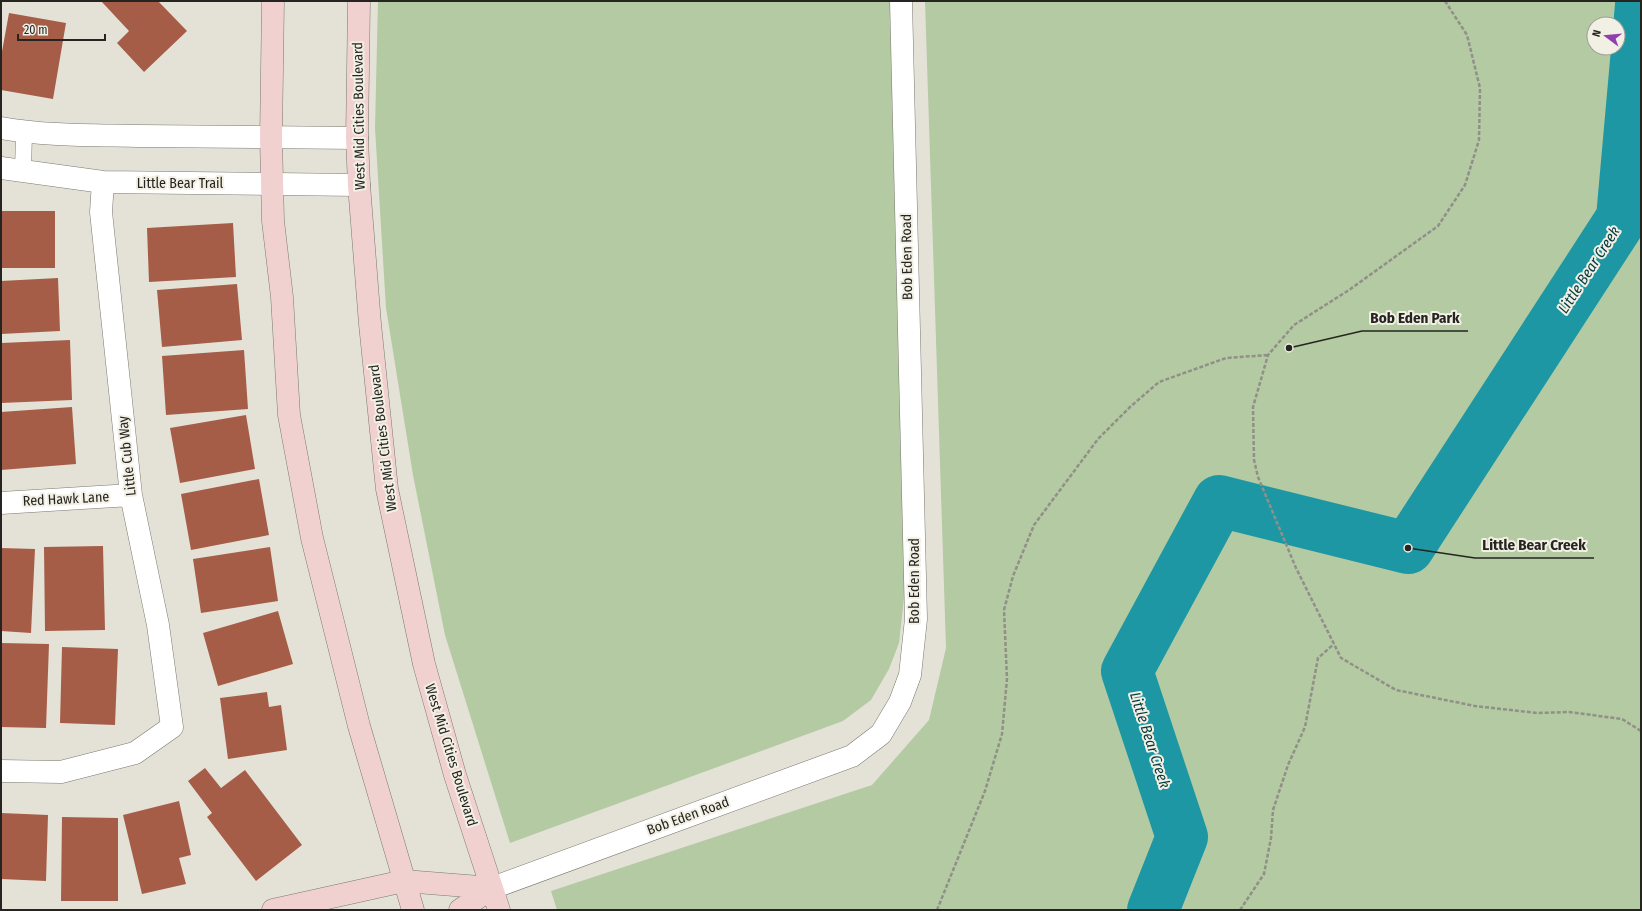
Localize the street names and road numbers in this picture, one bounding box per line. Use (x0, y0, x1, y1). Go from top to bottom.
street label: West Mid Cities Boulevard (349, 42, 369, 190)
street label: Little Bear Trail (137, 175, 224, 192)
street label: Bob Eden Road (898, 214, 916, 300)
street label: West Mid Cities Boulevard (366, 363, 400, 513)
street label: Little Cub Way (114, 414, 140, 497)
street label: Red Hawk Lane (22, 488, 110, 510)
street label: Bob Eden Road (906, 538, 923, 624)
street label: West Mid Cities Boulevard (421, 682, 481, 828)
street label: Bob Eden Road (645, 793, 731, 839)

